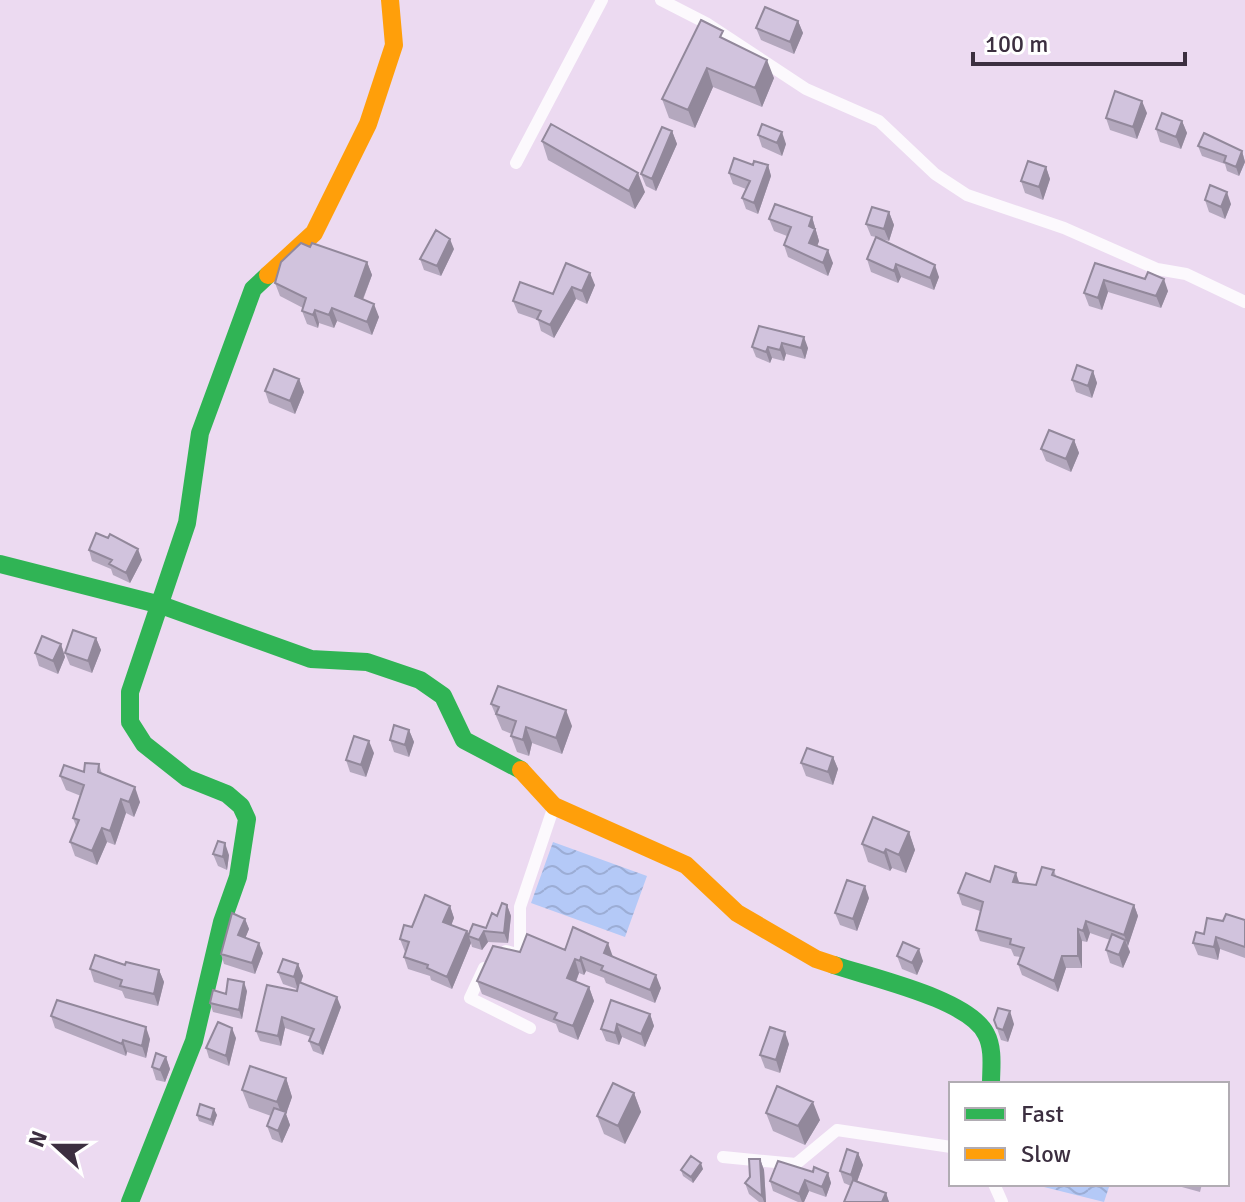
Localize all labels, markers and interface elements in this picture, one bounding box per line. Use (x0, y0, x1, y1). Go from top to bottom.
scale bar (973, 16, 1185, 66)
text: 100 m (985, 29, 1048, 59)
legend (949, 1082, 1229, 1186)
text: Fast (1021, 1099, 1064, 1129)
north arrow (16, 1106, 96, 1186)
text: N (22, 1127, 53, 1151)
text: Slow (1021, 1139, 1071, 1169)

